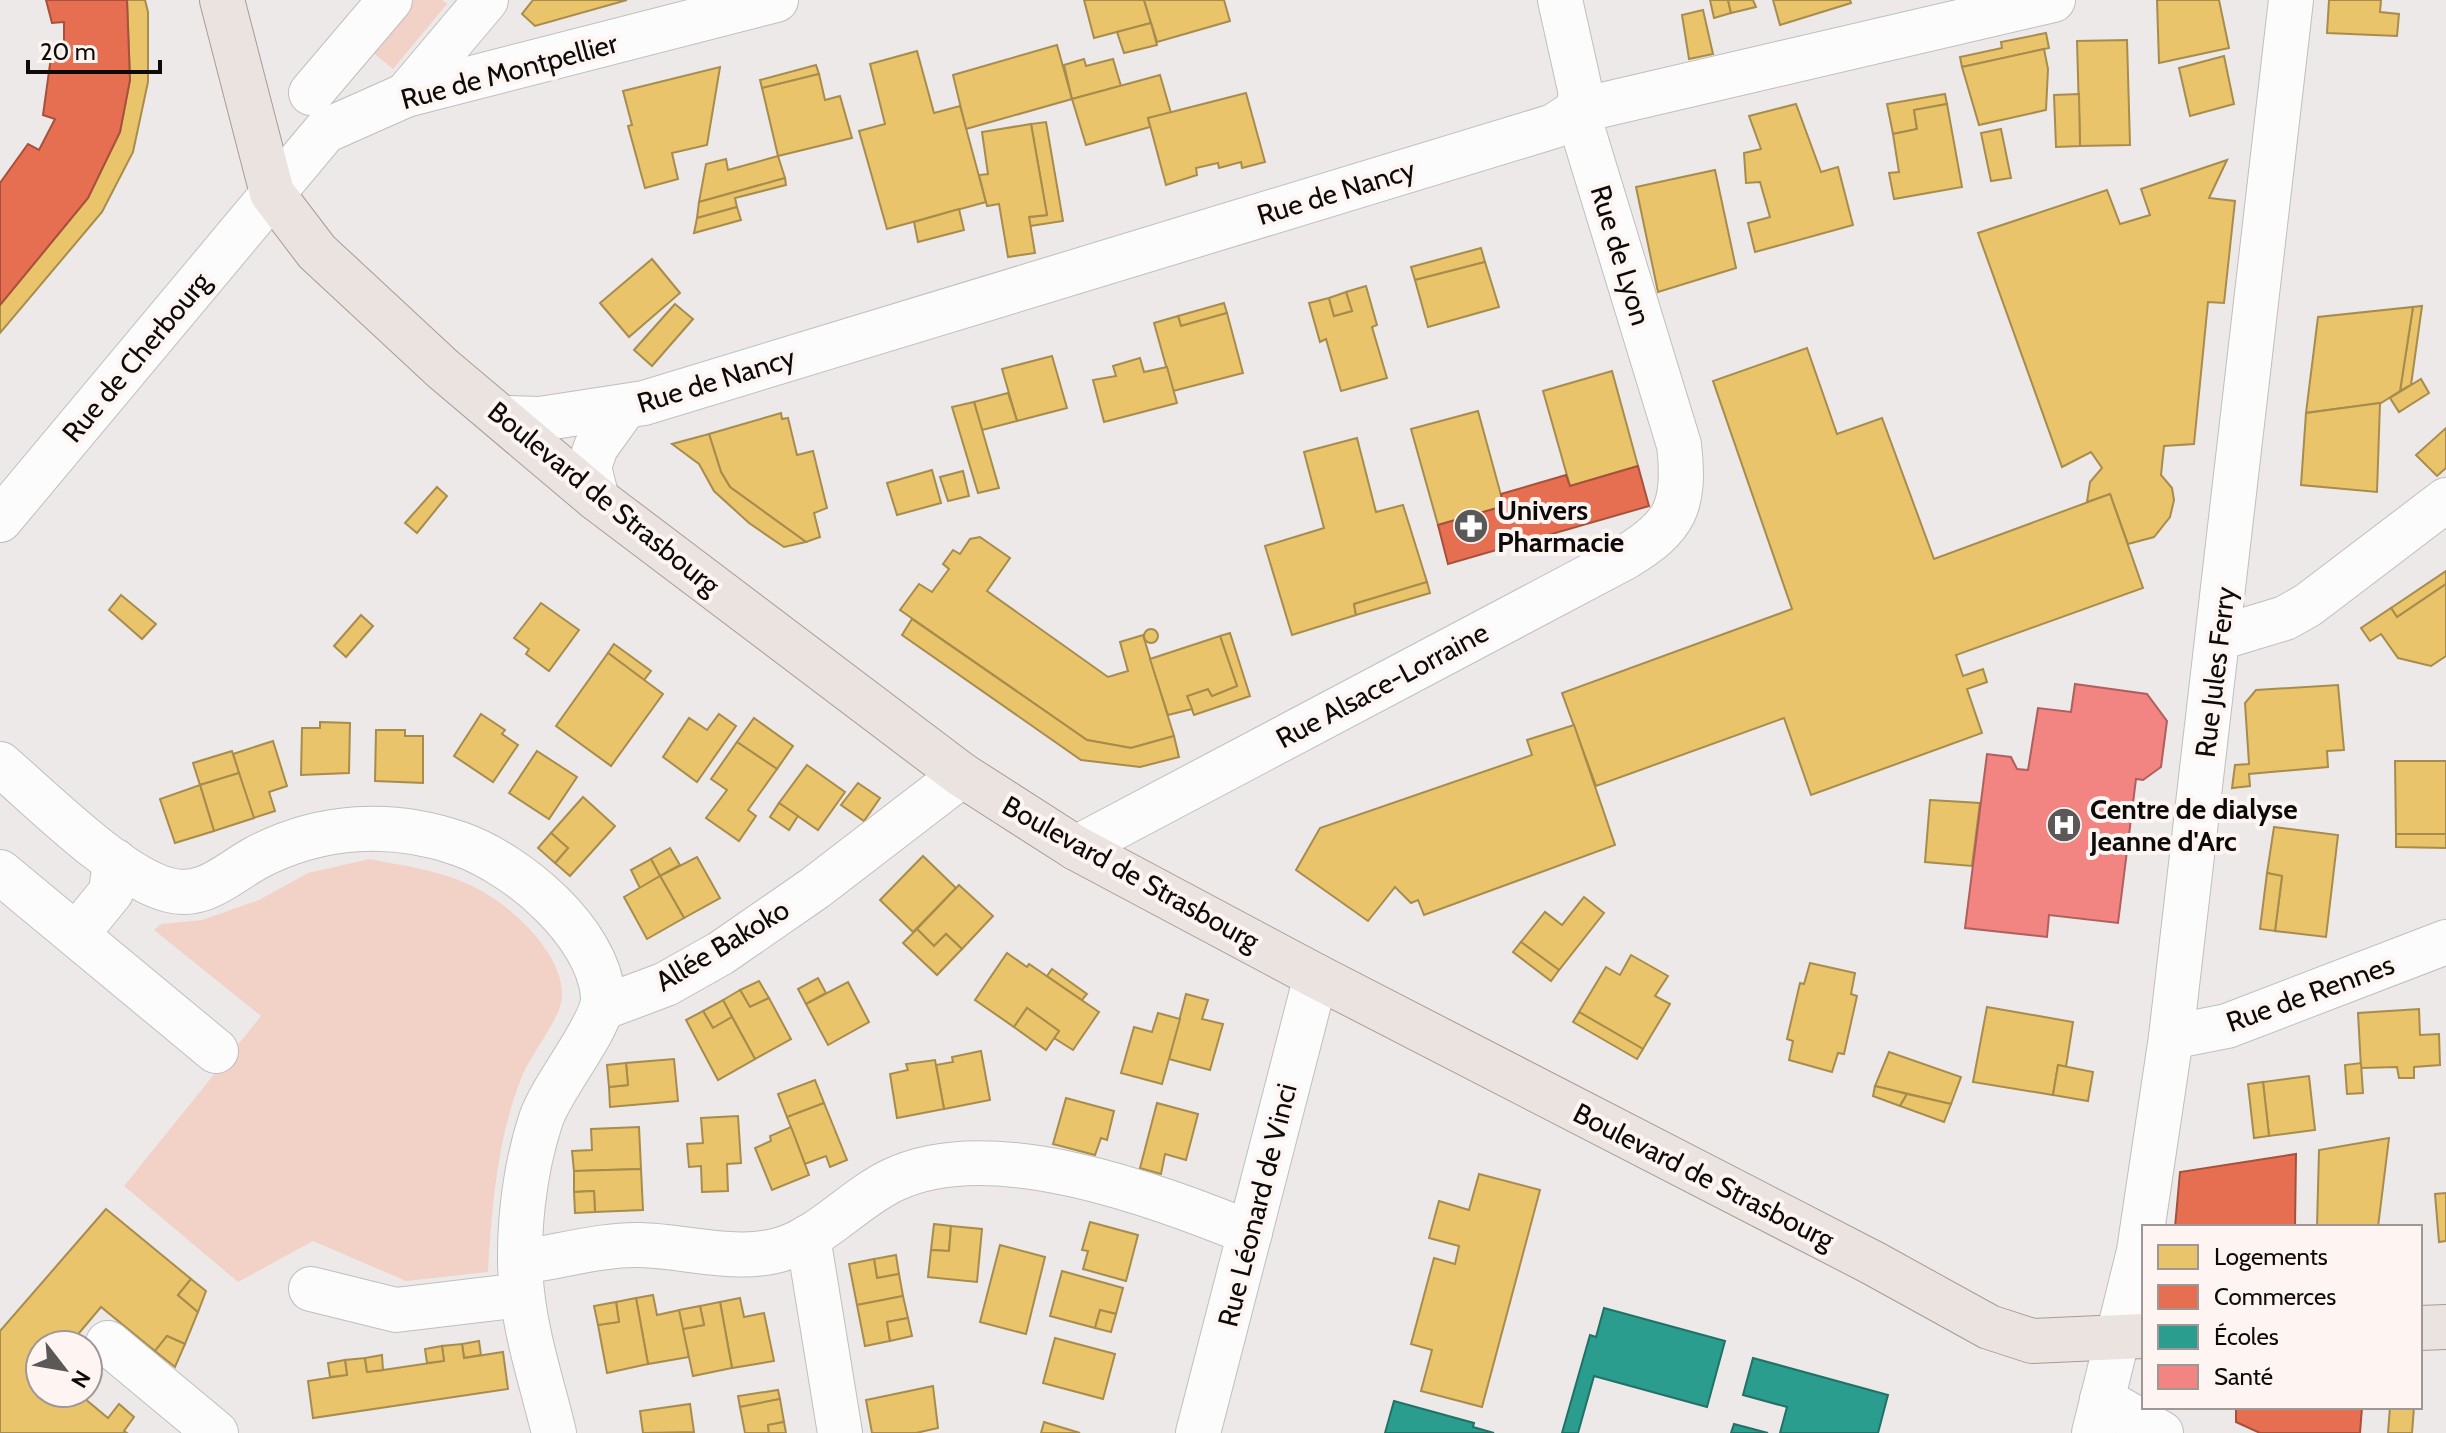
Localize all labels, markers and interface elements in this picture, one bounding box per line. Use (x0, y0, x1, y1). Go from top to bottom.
scale bar (28, 24, 160, 74)
street label: Rue de Montpellier (397, 26, 621, 116)
text: 20 m (40, 37, 96, 66)
street label: Rue de Nancy (1253, 152, 1419, 232)
street label: Rue de Lyon (1584, 181, 1658, 329)
street label: Rue de Cherbourg (55, 264, 218, 449)
street label: Rue de Nancy (633, 340, 799, 420)
street label: Boulevard de Strasbourg (481, 394, 728, 603)
place label: Univers Pharmacie (1497, 493, 1624, 559)
pharmacy icon: Univers Pharmacie (1452, 507, 1490, 545)
street label: Rue Jules Ferry (2188, 585, 2242, 759)
street label: Rue Alsace-Lorraine (1270, 615, 1494, 755)
street label: Boulevard de Strasbourg (997, 788, 1266, 958)
place label: Centre de dialyse Jeanne d'Arc (2089, 792, 2298, 858)
hospital icon: Centre de dialyse Jeanne d'Arc (2045, 806, 2083, 844)
street label: Allée Bakoko (649, 892, 795, 998)
street label: Rue de Rennes (2222, 947, 2398, 1039)
street label: Rue Léonard de Vinci (1210, 1080, 1304, 1330)
street label: Boulevard de Strasbourg (1568, 1095, 1841, 1257)
legend (2142, 1225, 2422, 1409)
text: Logements (2214, 1242, 2328, 1271)
text: Commerces (2214, 1282, 2336, 1311)
text: Écoles (2214, 1322, 2279, 1351)
north arrow (24, 1329, 104, 1409)
text: Santé (2214, 1362, 2273, 1391)
text: N (65, 1365, 96, 1393)

